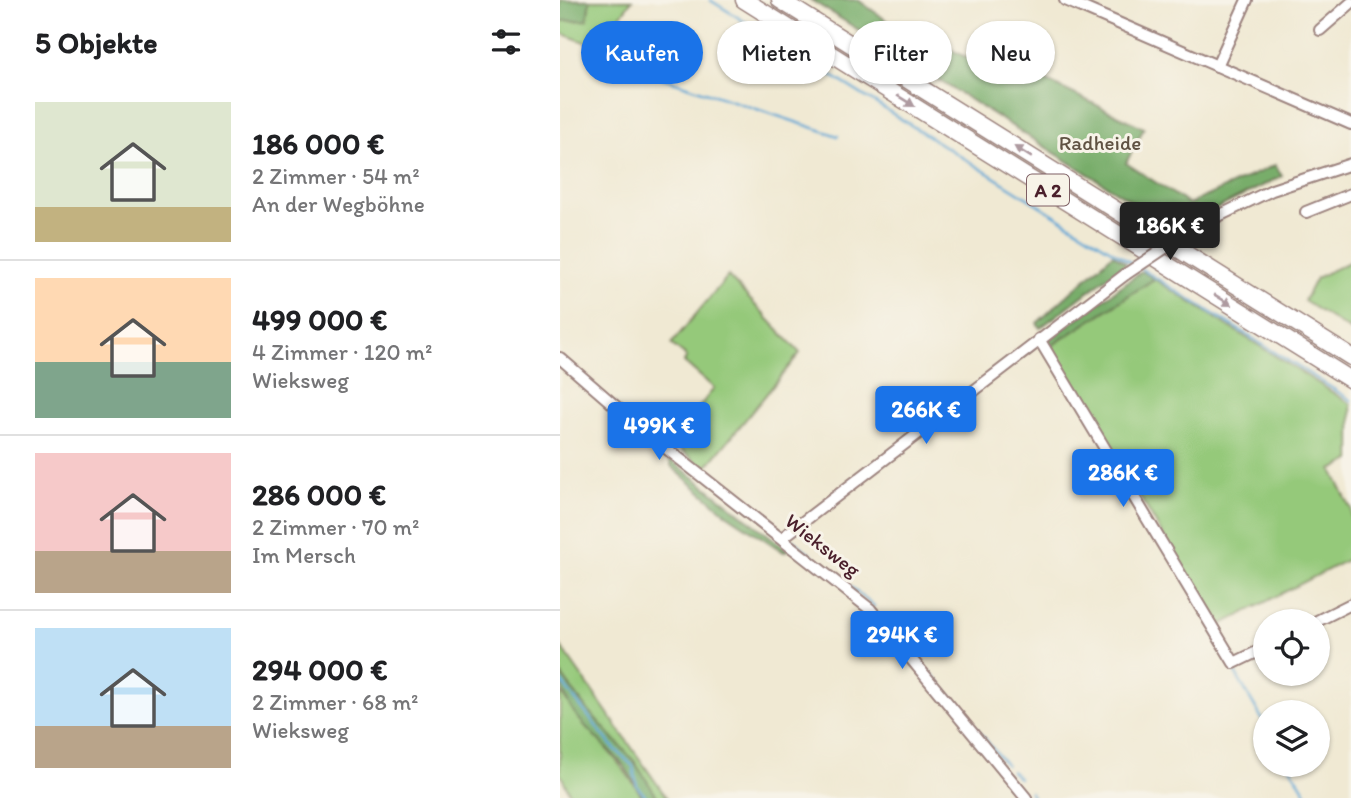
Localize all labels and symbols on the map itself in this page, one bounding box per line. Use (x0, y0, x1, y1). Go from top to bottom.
one-way arrow (896, 94, 915, 107)
park label: Radheide (1059, 130, 1141, 155)
one-way arrow (1013, 146, 1032, 159)
road number: A 2 (1027, 174, 1069, 206)
pin: 186K € (1113, 202, 1227, 262)
one-way arrow (1214, 293, 1232, 307)
pin: 266K € (869, 386, 983, 446)
pin: 499K € (602, 402, 716, 462)
pin: 286K € (1066, 449, 1180, 509)
street label: Wieksweg (780, 508, 866, 582)
pin: 294K € (845, 612, 959, 671)

